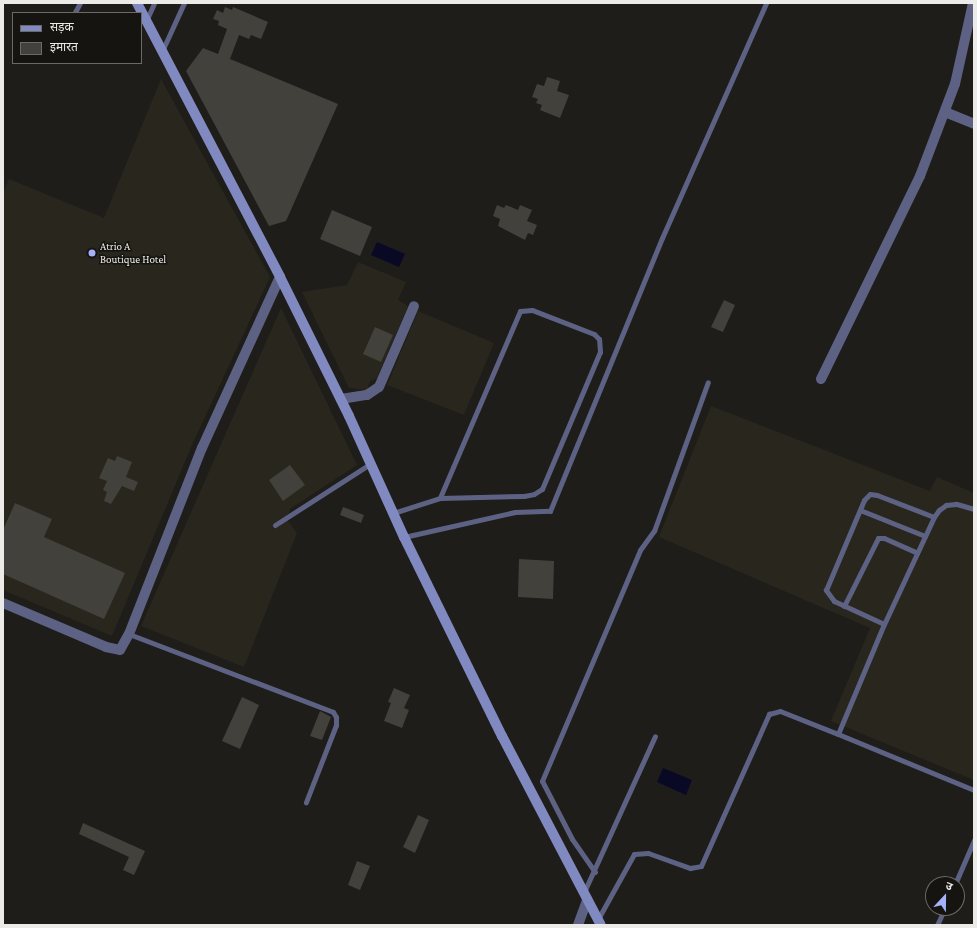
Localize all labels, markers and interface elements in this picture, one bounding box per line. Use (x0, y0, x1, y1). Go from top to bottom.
legend (12, 12, 142, 64)
text: सड़क (50, 20, 74, 34)
text: इमारत (50, 40, 78, 54)
place label: Atrio A Boutique Hotel (100, 240, 166, 266)
marker: Atrio A Boutique Hotel (87, 248, 97, 258)
north arrow (925, 876, 965, 916)
text: उ (944, 879, 954, 893)

